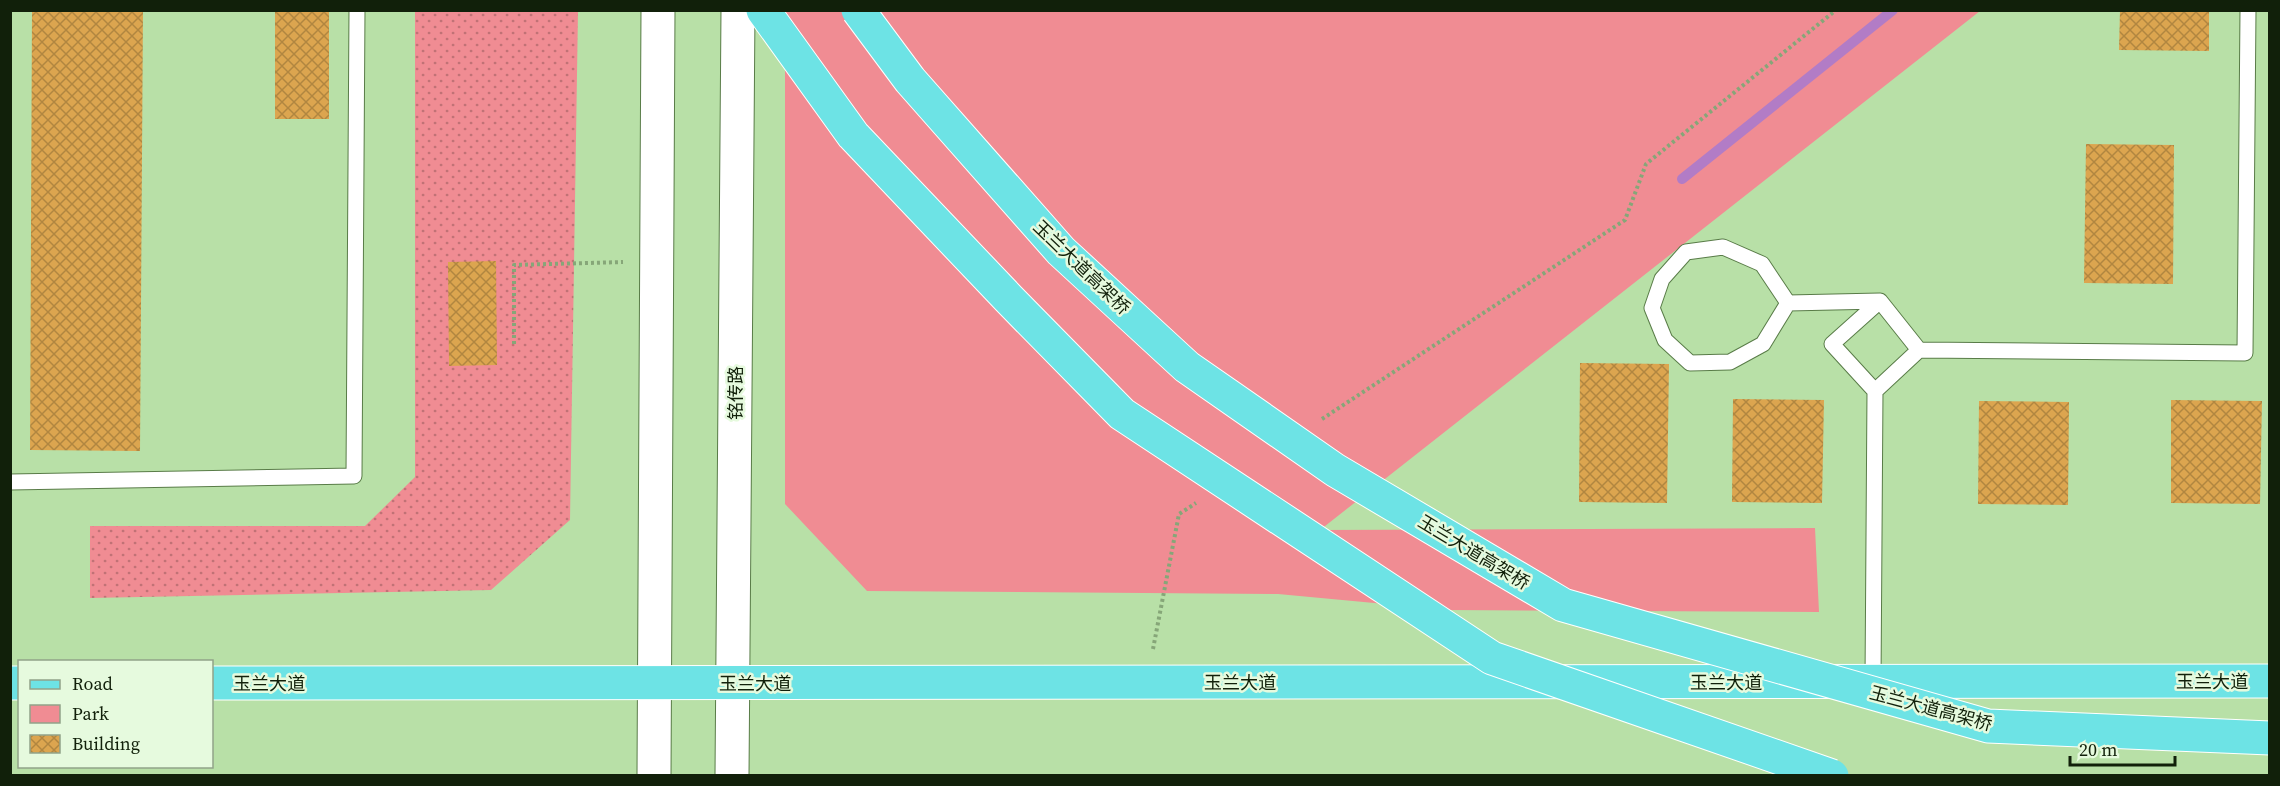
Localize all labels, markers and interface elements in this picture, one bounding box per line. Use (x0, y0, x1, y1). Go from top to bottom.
street label: 玉兰大道高架桥 (1028, 214, 1136, 320)
street label: 铭传路 (723, 366, 748, 420)
street label: 玉兰大道高架桥 (1414, 509, 1534, 595)
legend (18, 660, 213, 768)
street label: 玉兰大道 (2176, 669, 2248, 694)
street label: 玉兰大道 (1204, 670, 1276, 695)
street label: 玉兰大道 (1690, 670, 1762, 695)
text: Road (72, 671, 113, 696)
street label: 玉兰大道 (233, 671, 305, 696)
street label: 玉兰大道 (719, 671, 791, 696)
street label: 玉兰大道高架桥 (1867, 680, 1995, 736)
text: Park (72, 701, 109, 726)
scale bar (2070, 729, 2175, 767)
text: Building (72, 731, 140, 756)
text: 20 m (2079, 737, 2117, 762)

